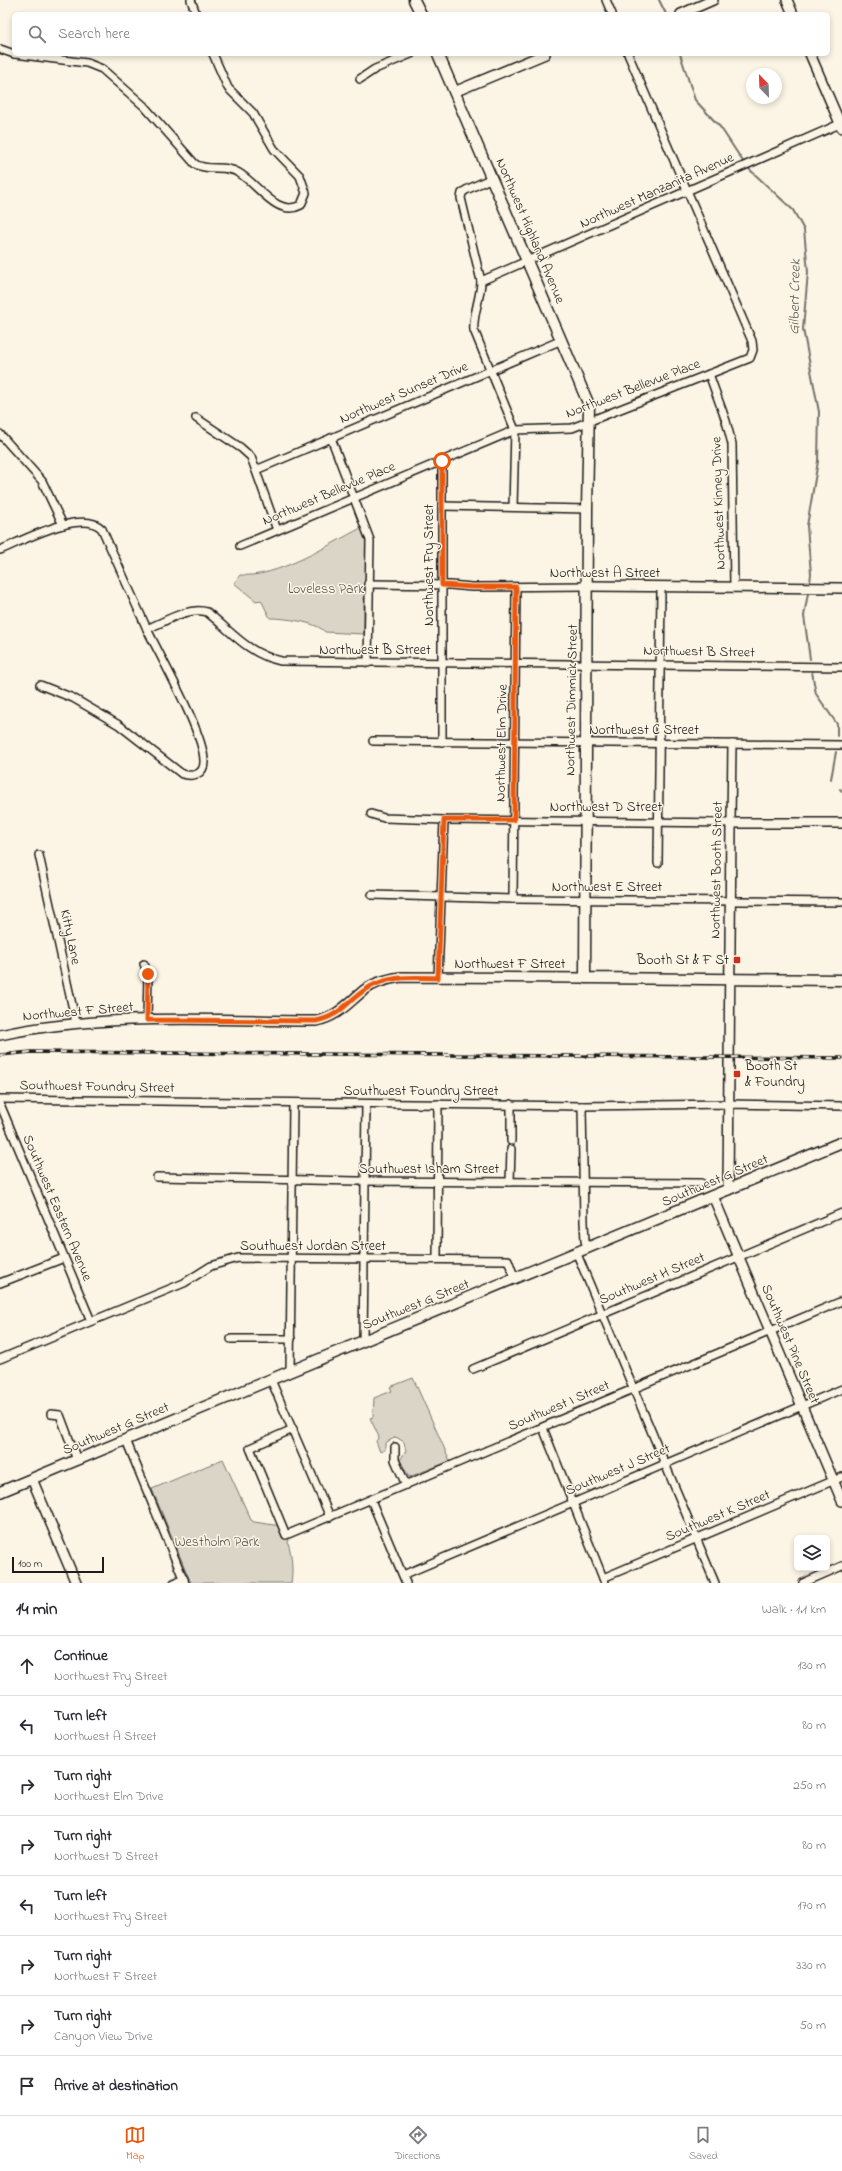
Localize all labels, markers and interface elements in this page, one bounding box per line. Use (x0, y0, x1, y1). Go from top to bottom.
search box (12, 12, 830, 56)
icon: search (26, 23, 48, 45)
text: Search here (58, 23, 130, 45)
north arrow (746, 68, 782, 104)
street label: Northwest Manzanita Avenue (577, 147, 738, 234)
street label: Northwest Highland Avenue (489, 155, 570, 308)
water label: Gilbert Creek (783, 258, 807, 335)
street label: Northwest Bellevue Place (563, 353, 704, 424)
street label: Northwest Sunset Drive (336, 356, 472, 430)
street label: Northwest Kinney Drive (706, 435, 733, 570)
route start (433, 452, 451, 470)
street label: Northwest Bellevue Place (259, 456, 399, 532)
street label: Northwest Fry Street (419, 504, 441, 626)
street label: Northwest A Street (550, 563, 661, 584)
park label: Loveless Park (288, 579, 365, 600)
street label: Northwest Dimmick Street (560, 624, 584, 776)
street label: Northwest B Street (319, 640, 431, 661)
street label: Northwest B Street (643, 641, 755, 663)
street label: Northwest Elm Drive (490, 683, 514, 802)
street label: Northwest C Street (589, 720, 699, 741)
street label: Northwest D Street (550, 797, 662, 818)
street label: Northwest Booth Street (705, 801, 729, 939)
street label: Northwest E Street (552, 877, 663, 898)
street label: Kitty Lane (53, 907, 86, 967)
place label: Booth St & F St (636, 950, 729, 971)
street label: Northwest F Street (454, 954, 566, 975)
marker: Booth St & F St (732, 955, 742, 965)
route end (139, 965, 157, 983)
street label: Northwest F Street (22, 997, 135, 1027)
place label: Booth St & Foundry (744, 1056, 805, 1094)
marker: Booth St & Foundry (732, 1069, 742, 1079)
street label: Southwest Foundry Street (19, 1075, 175, 1100)
street label: Southwest Foundry Street (343, 1081, 499, 1103)
street label: Southwest Eastern Avenue (17, 1132, 98, 1285)
street label: Southwest G Street (658, 1149, 772, 1213)
street label: Southwest Isham Street (359, 1159, 500, 1180)
street label: Southwest Jordan Street (240, 1236, 386, 1257)
street label: Southwest H Street (596, 1247, 709, 1311)
street label: Southwest G Street (359, 1274, 473, 1336)
street label: Southwest Pine Street (755, 1281, 825, 1407)
street label: Southwest I Street (505, 1375, 613, 1437)
street label: Southwest G Street (59, 1397, 173, 1461)
street label: Southwest J Street (562, 1438, 674, 1502)
street label: Southwest K Street (662, 1484, 774, 1548)
park label: Westholm Park (175, 1532, 260, 1553)
map controls (794, 1535, 830, 1571)
button: layers (794, 1535, 830, 1571)
scale bar (12, 1555, 104, 1574)
text: 100 m (18, 1556, 42, 1572)
text: 14 min (16, 1597, 57, 1622)
text: Walk · 1.1 km (762, 1600, 826, 1619)
text: Continue (54, 1645, 108, 1667)
icon: ahead (16, 1655, 38, 1677)
text: 130 m (798, 1656, 826, 1675)
text: Northwest Fry Street (54, 1667, 167, 1686)
text: Turn left (54, 1705, 107, 1727)
icon: left (16, 1715, 38, 1737)
text: 80 m (802, 1716, 826, 1735)
text: Northwest A Street (54, 1727, 157, 1746)
text: Turn right (54, 1765, 112, 1787)
icon: right (16, 1775, 38, 1797)
text: 250 m (793, 1776, 826, 1795)
text: Northwest Elm Drive (54, 1787, 163, 1806)
text: Turn right (54, 1825, 112, 1847)
icon: right (16, 1835, 38, 1857)
text: 80 m (802, 1836, 826, 1855)
text: Northwest D Street (54, 1847, 158, 1866)
text: Turn left (54, 1885, 107, 1907)
icon: left (16, 1895, 38, 1917)
text: 170 m (798, 1896, 826, 1915)
text: Northwest Fry Street (54, 1907, 167, 1926)
text: Turn right (54, 1945, 112, 1967)
icon: right (16, 1955, 38, 1977)
text: 330 m (796, 1956, 826, 1975)
text: Northwest F Street (54, 1967, 157, 1986)
text: Turn right (54, 2005, 112, 2027)
icon: right (16, 2015, 38, 2037)
text: 50 m (800, 2016, 826, 2035)
text: Canyon View Drive (54, 2027, 152, 2046)
icon: arrive (16, 2075, 38, 2097)
text: Arrive at destination (54, 2075, 178, 2097)
tab: Map (124, 2124, 146, 2164)
tab: Directions (395, 2124, 441, 2164)
tab: Saved (689, 2124, 718, 2164)

